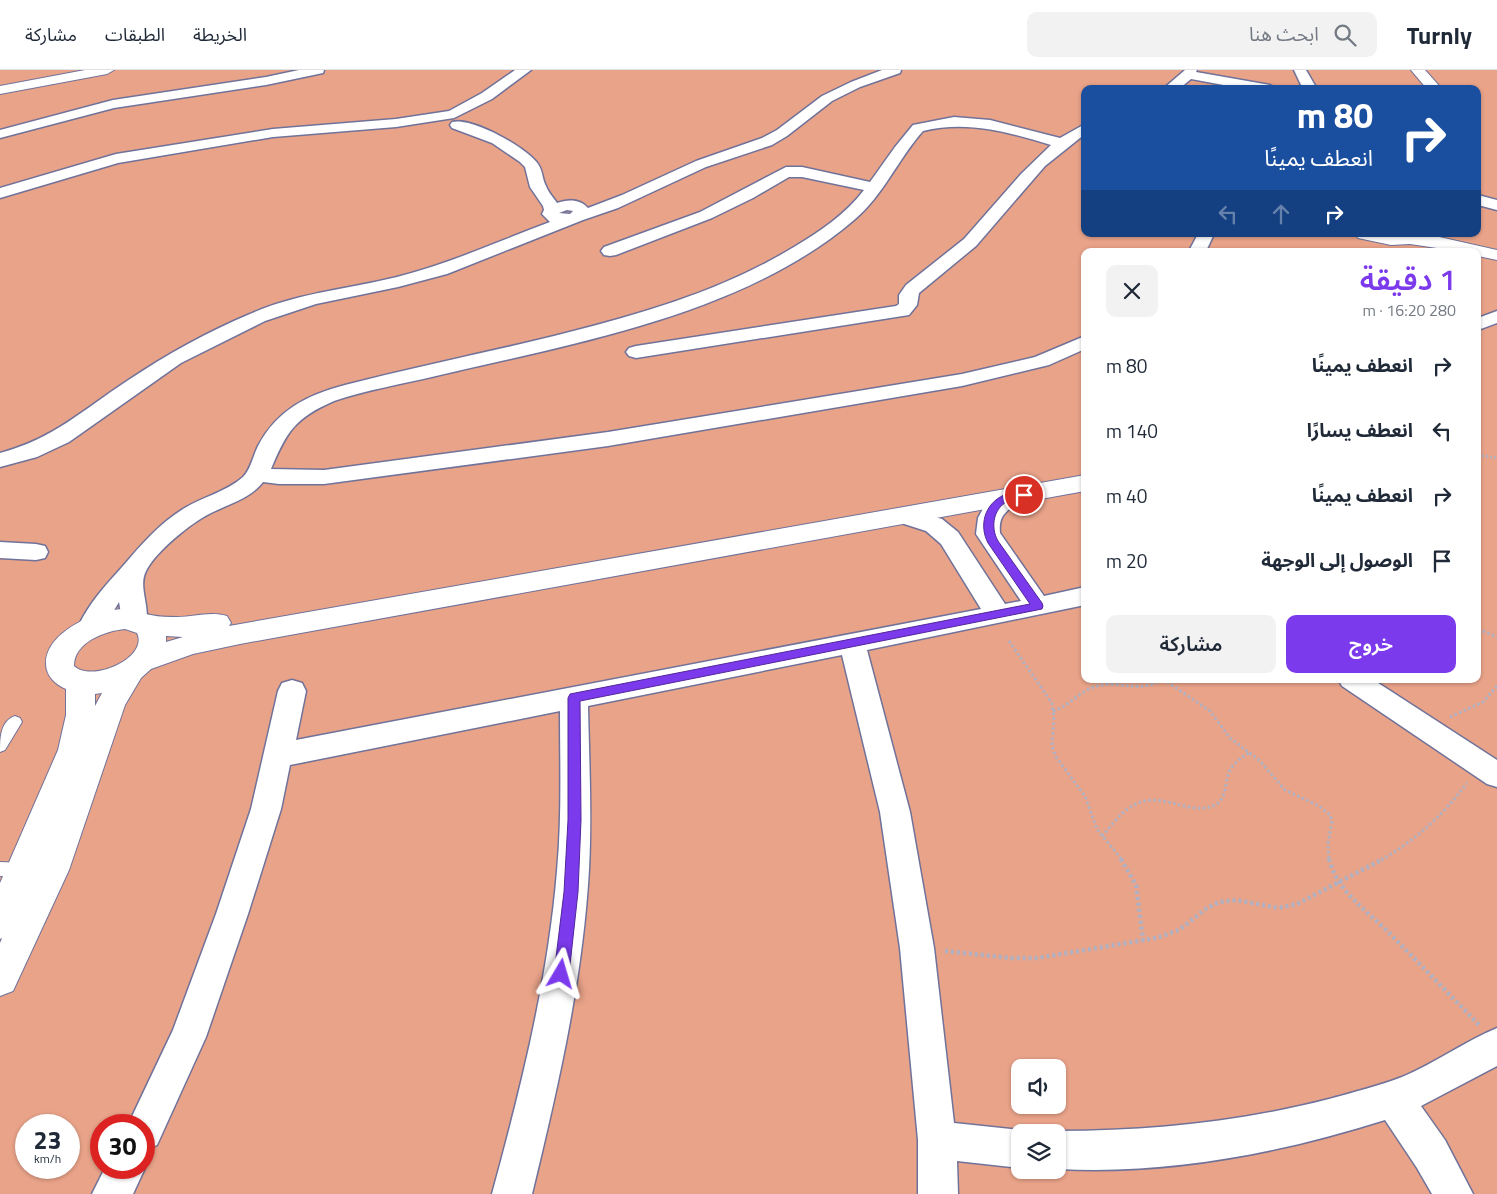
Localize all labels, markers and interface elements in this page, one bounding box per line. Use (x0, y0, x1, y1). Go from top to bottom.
search box (1027, 12, 1377, 57)
text: Turnly (1407, 17, 1472, 53)
text: ابحث هنا (1249, 19, 1319, 48)
text: مشاركة (25, 21, 77, 48)
text: الطبقات (105, 21, 165, 48)
text: الخريطة (193, 21, 247, 48)
icon: search (1331, 21, 1359, 49)
text: 80 m (1297, 88, 1373, 142)
icon: right (1391, 105, 1456, 170)
text: انعطف يمينًا (1264, 141, 1373, 175)
icon: left (1214, 200, 1242, 228)
icon: ahead (1267, 200, 1295, 228)
icon: right (1320, 200, 1348, 228)
text: 1 دقيقة (1360, 256, 1456, 302)
button: close (1106, 265, 1158, 317)
text: 280 m · 16:20 (1362, 298, 1456, 322)
text: انعطف يمينًا (1312, 350, 1413, 379)
text: 80 m (1106, 351, 1147, 380)
icon: right (1428, 352, 1456, 380)
text: انعطف يسارًا (1307, 415, 1413, 444)
text: 140 m (1106, 416, 1158, 445)
icon: left (1428, 417, 1456, 445)
pin (1003, 474, 1045, 516)
text: انعطف يمينًا (1312, 480, 1413, 509)
icon: arrive (1010, 481, 1038, 509)
text: 40 m (1106, 481, 1147, 510)
icon: right (1428, 482, 1456, 510)
text: الوصول إلى الوجهة (1261, 545, 1413, 574)
text: 20 m (1106, 546, 1147, 575)
icon: arrive (1428, 547, 1456, 575)
button: مشاركة (1106, 615, 1276, 673)
button: خروج (1286, 615, 1456, 673)
position arrow (534, 947, 586, 999)
map controls (1011, 1059, 1066, 1179)
button: sound (1011, 1059, 1066, 1114)
speed limit sign: 30 (90, 1114, 155, 1179)
text: 23 (33, 1121, 62, 1159)
button: layers (1011, 1124, 1066, 1179)
text: km/h (34, 1149, 61, 1168)

